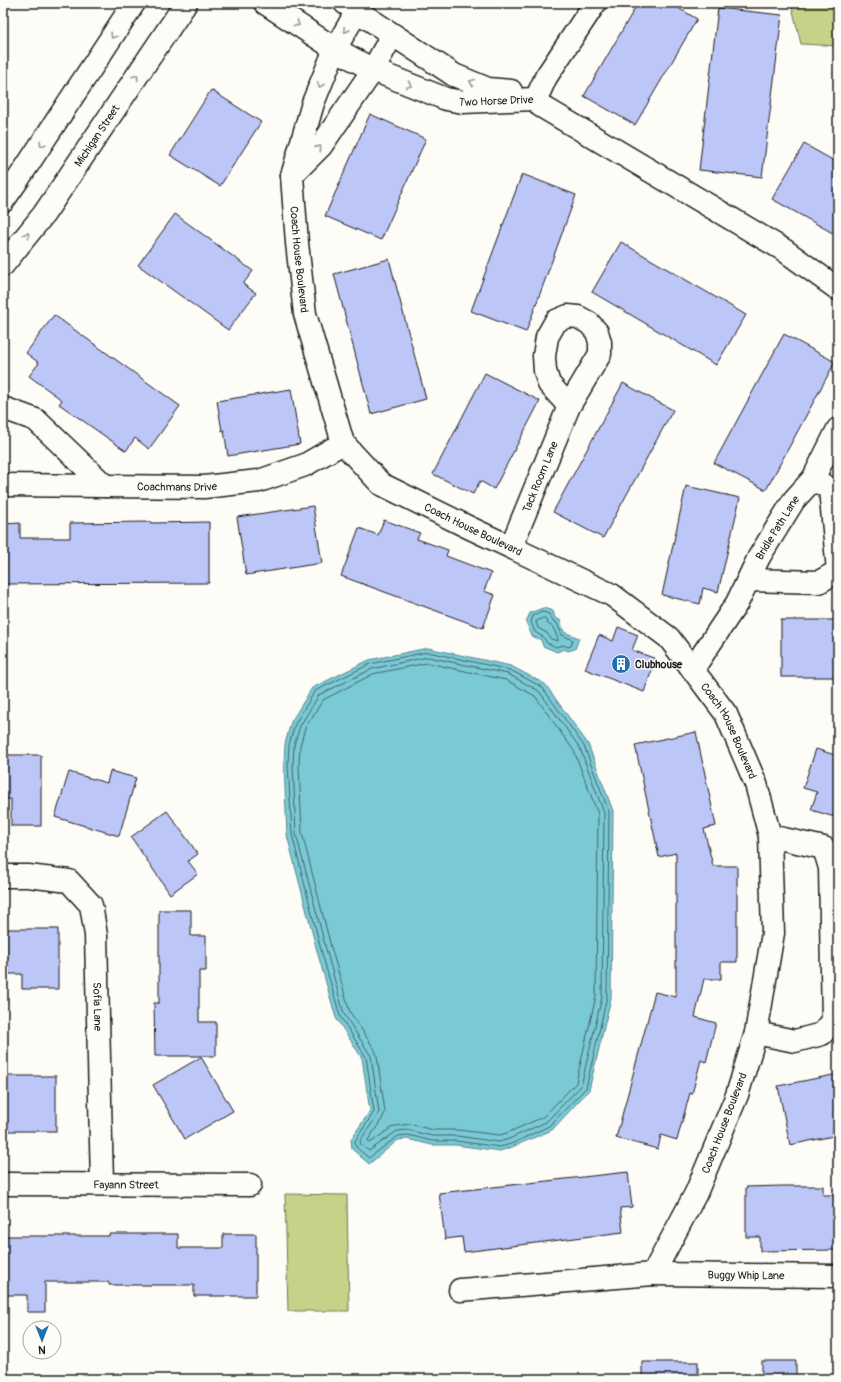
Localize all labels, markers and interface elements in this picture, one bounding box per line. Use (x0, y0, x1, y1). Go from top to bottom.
one-way arrow (293, 19, 300, 27)
one-way arrow (343, 25, 350, 33)
one-way arrow (111, 31, 118, 38)
one-way arrow (131, 74, 139, 81)
one-way arrow (468, 79, 475, 87)
one-way arrow (406, 80, 413, 88)
one-way arrow (317, 81, 325, 88)
street label: Two Horse Drive (458, 93, 534, 109)
street label: Michigan Street (72, 102, 123, 169)
one-way arrow (40, 140, 47, 147)
one-way arrow (314, 145, 322, 153)
street label: Coach House Boulevard (287, 206, 311, 314)
one-way arrow (23, 232, 30, 239)
street label: Tack Room Lane (520, 439, 561, 514)
street label: Coachmans Drive (137, 480, 218, 494)
street label: Bridle Path Lane (753, 492, 802, 562)
street label: Coach House Boulevard (422, 500, 524, 559)
building icon: Clubhouse (610, 653, 632, 675)
place label: Clubhouse (635, 658, 683, 671)
street label: Coach House Boulevard (698, 680, 759, 781)
street label: Sofia Lane (90, 982, 104, 1032)
street label: Coach House Boulevard (699, 1071, 750, 1175)
street label: Fayann Street (93, 1178, 159, 1192)
street label: Buggy Whip Lane (707, 1269, 785, 1282)
north arrow (22, 1320, 62, 1360)
text: N (38, 1343, 46, 1356)

